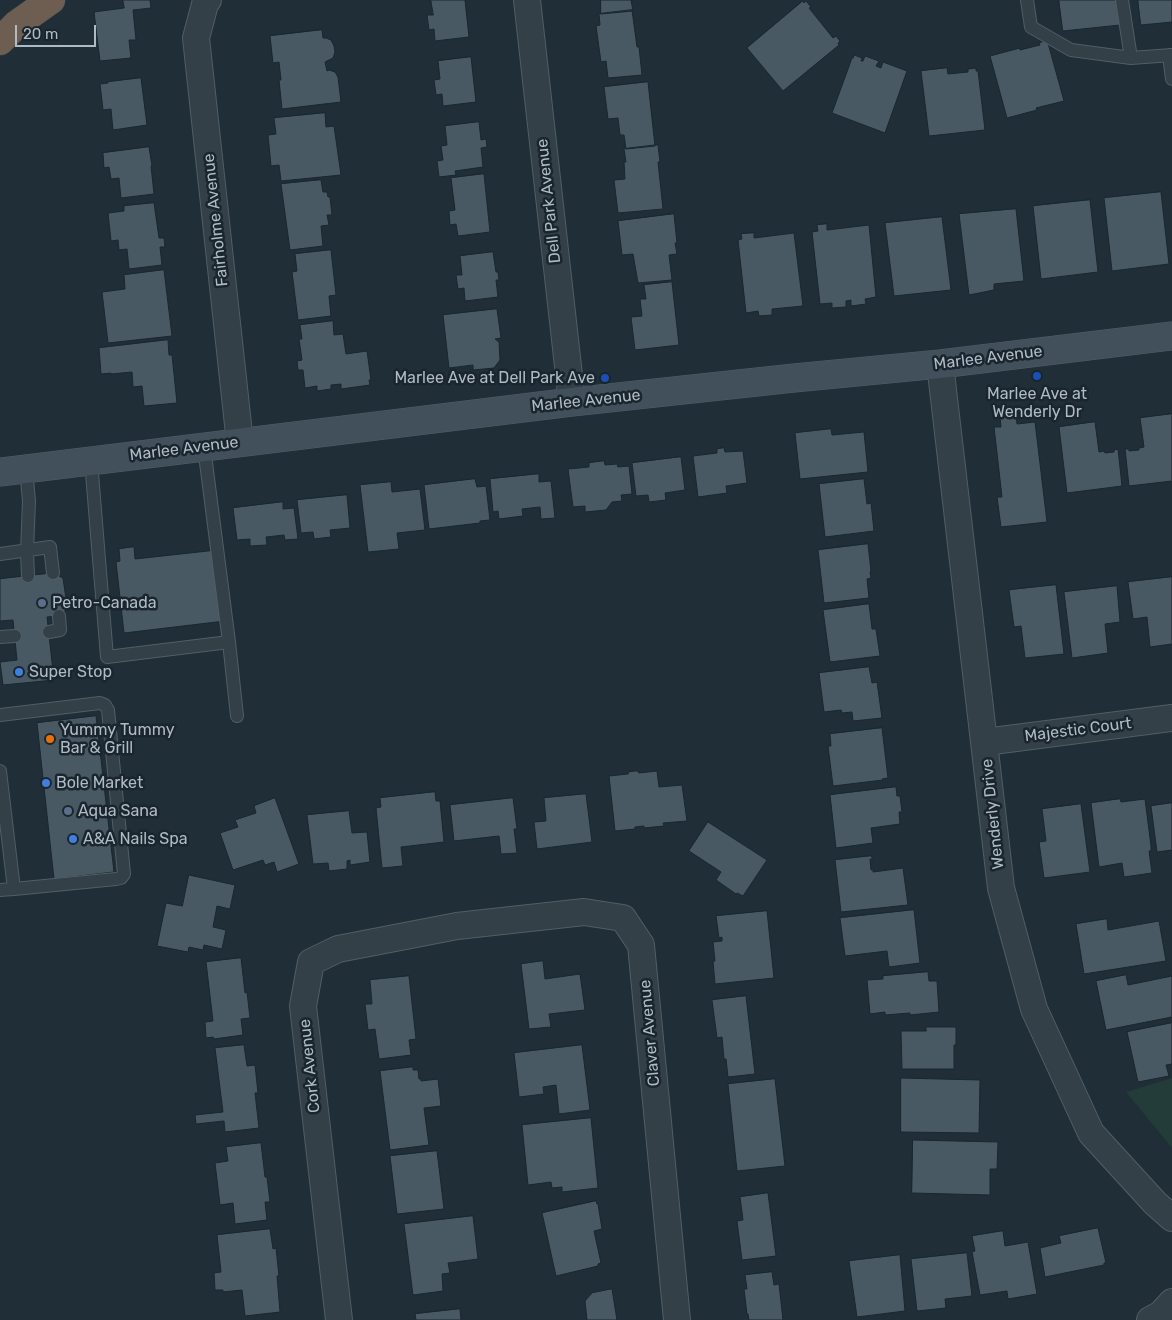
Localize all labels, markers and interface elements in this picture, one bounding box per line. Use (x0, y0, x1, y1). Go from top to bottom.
scale bar (18, 15, 99, 47)
text: 20 m (23, 25, 58, 43)
street label: Dell Park Avenue (533, 138, 565, 264)
street label: Fairholme Avenue (199, 153, 233, 287)
street label: Marlee Avenue (933, 342, 1043, 374)
place label: Marlee Ave at Dell Park Ave (394, 368, 595, 388)
marker: Marlee Ave at Wenderly Dr (1031, 370, 1043, 382)
marker: Marlee Ave at Dell Park Ave (599, 372, 611, 384)
place label: Marlee Ave at Wenderly Dr (987, 384, 1087, 422)
street label: Marlee Avenue (531, 386, 641, 416)
street label: Marlee Avenue (129, 433, 239, 465)
place label: Petro-Canada (52, 593, 157, 613)
marker: Petro-Canada (36, 597, 48, 609)
place label: Super Stop (29, 662, 112, 682)
marker: Super Stop (13, 666, 25, 678)
street label: Majestic Court (1023, 714, 1133, 746)
place label: Yummy Tummy Bar & Grill (60, 720, 175, 758)
marker: Yummy Tummy Bar & Grill (44, 733, 56, 745)
street label: Wenderly Drive (978, 758, 1008, 870)
place label: Bole Market (56, 773, 143, 793)
marker: Bole Market (40, 777, 52, 789)
place label: Aqua Sana (78, 801, 158, 821)
marker: Aqua Sana (62, 805, 74, 817)
place label: A&A Nails Spa (83, 829, 188, 849)
marker: A&A Nails Spa (67, 833, 79, 845)
street label: Claver Avenue (636, 979, 664, 1087)
street label: Cork Avenue (296, 1018, 324, 1114)

